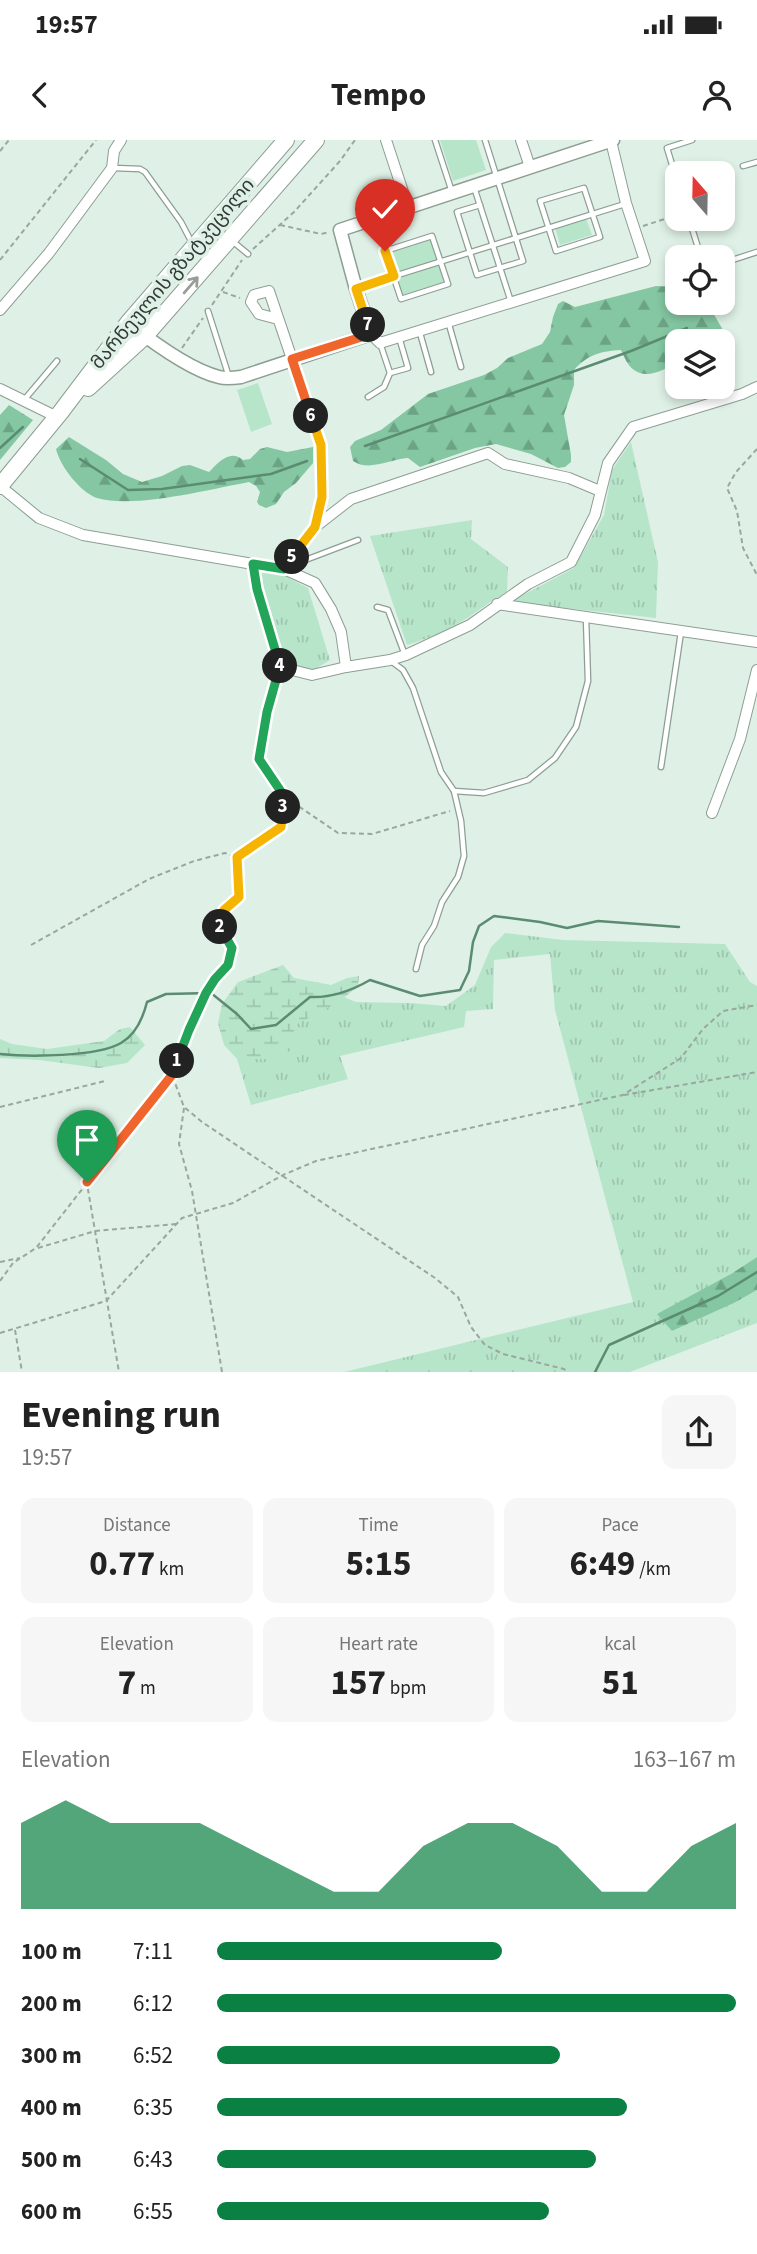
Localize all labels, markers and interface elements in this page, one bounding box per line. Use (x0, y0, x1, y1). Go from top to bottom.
text: 19:57 (35, 6, 98, 43)
text: Tempo (331, 72, 426, 118)
icon: back (21, 76, 59, 114)
icon: person (698, 76, 736, 114)
north arrow (665, 161, 735, 231)
map controls (665, 161, 735, 399)
street label: მარნეულის გზატკეცილი (85, 173, 261, 375)
pin (355, 179, 415, 251)
icon: check (366, 190, 404, 228)
button: locate (665, 245, 735, 315)
one-way arrow (183, 276, 199, 294)
pin: 7 (350, 308, 386, 342)
text: 7 (362, 311, 373, 338)
button: layers (665, 329, 735, 399)
pin: 6 (294, 398, 328, 434)
text: 6 (305, 402, 316, 429)
pin: 5 (274, 540, 310, 574)
text: 5 (286, 543, 297, 570)
pin: 4 (262, 648, 298, 684)
text: 4 (274, 652, 285, 679)
pin: 3 (266, 790, 300, 824)
text: 3 (277, 793, 288, 820)
pin: 2 (202, 910, 238, 944)
text: 2 (214, 913, 225, 940)
pin: 1 (160, 1044, 194, 1079)
text: 1 (171, 1047, 182, 1074)
pin (57, 1110, 117, 1182)
icon: arrive (68, 1121, 106, 1159)
text: Evening run (21, 1388, 221, 1442)
button: share (662, 1395, 736, 1469)
text: 19:57 (21, 1441, 72, 1474)
text: Distance (103, 1512, 171, 1539)
text: Time (358, 1512, 399, 1539)
text: Pace (602, 1512, 639, 1539)
text: 0.77 (89, 1539, 155, 1589)
text: 5:15 (346, 1539, 411, 1589)
text: 6:49 (569, 1539, 635, 1589)
text: km (155, 1556, 184, 1583)
text: /km (635, 1556, 671, 1583)
text: Elevation (100, 1631, 174, 1658)
text: Heart rate (339, 1631, 418, 1658)
text: kcal (604, 1631, 636, 1658)
text: 7 (118, 1658, 136, 1708)
text: 157 (330, 1658, 386, 1708)
text: 51 (602, 1658, 639, 1708)
text: m (136, 1675, 156, 1702)
text: bpm (386, 1675, 427, 1702)
text: Elevation (21, 1743, 111, 1776)
text: 163–167 m (633, 1743, 736, 1776)
text: 100 m (21, 1935, 82, 1968)
text: 7:11 (133, 1935, 173, 1968)
text: 200 m (21, 1987, 82, 2020)
text: 6:12 (133, 1987, 173, 2020)
text: 300 m (21, 2039, 82, 2072)
text: 6:52 (133, 2039, 173, 2072)
text: 400 m (21, 2091, 82, 2124)
text: 6:35 (133, 2091, 173, 2124)
text: 500 m (21, 2143, 82, 2176)
text: 6:43 (133, 2143, 173, 2176)
text: 600 m (21, 2195, 82, 2228)
text: 6:55 (133, 2195, 173, 2228)

